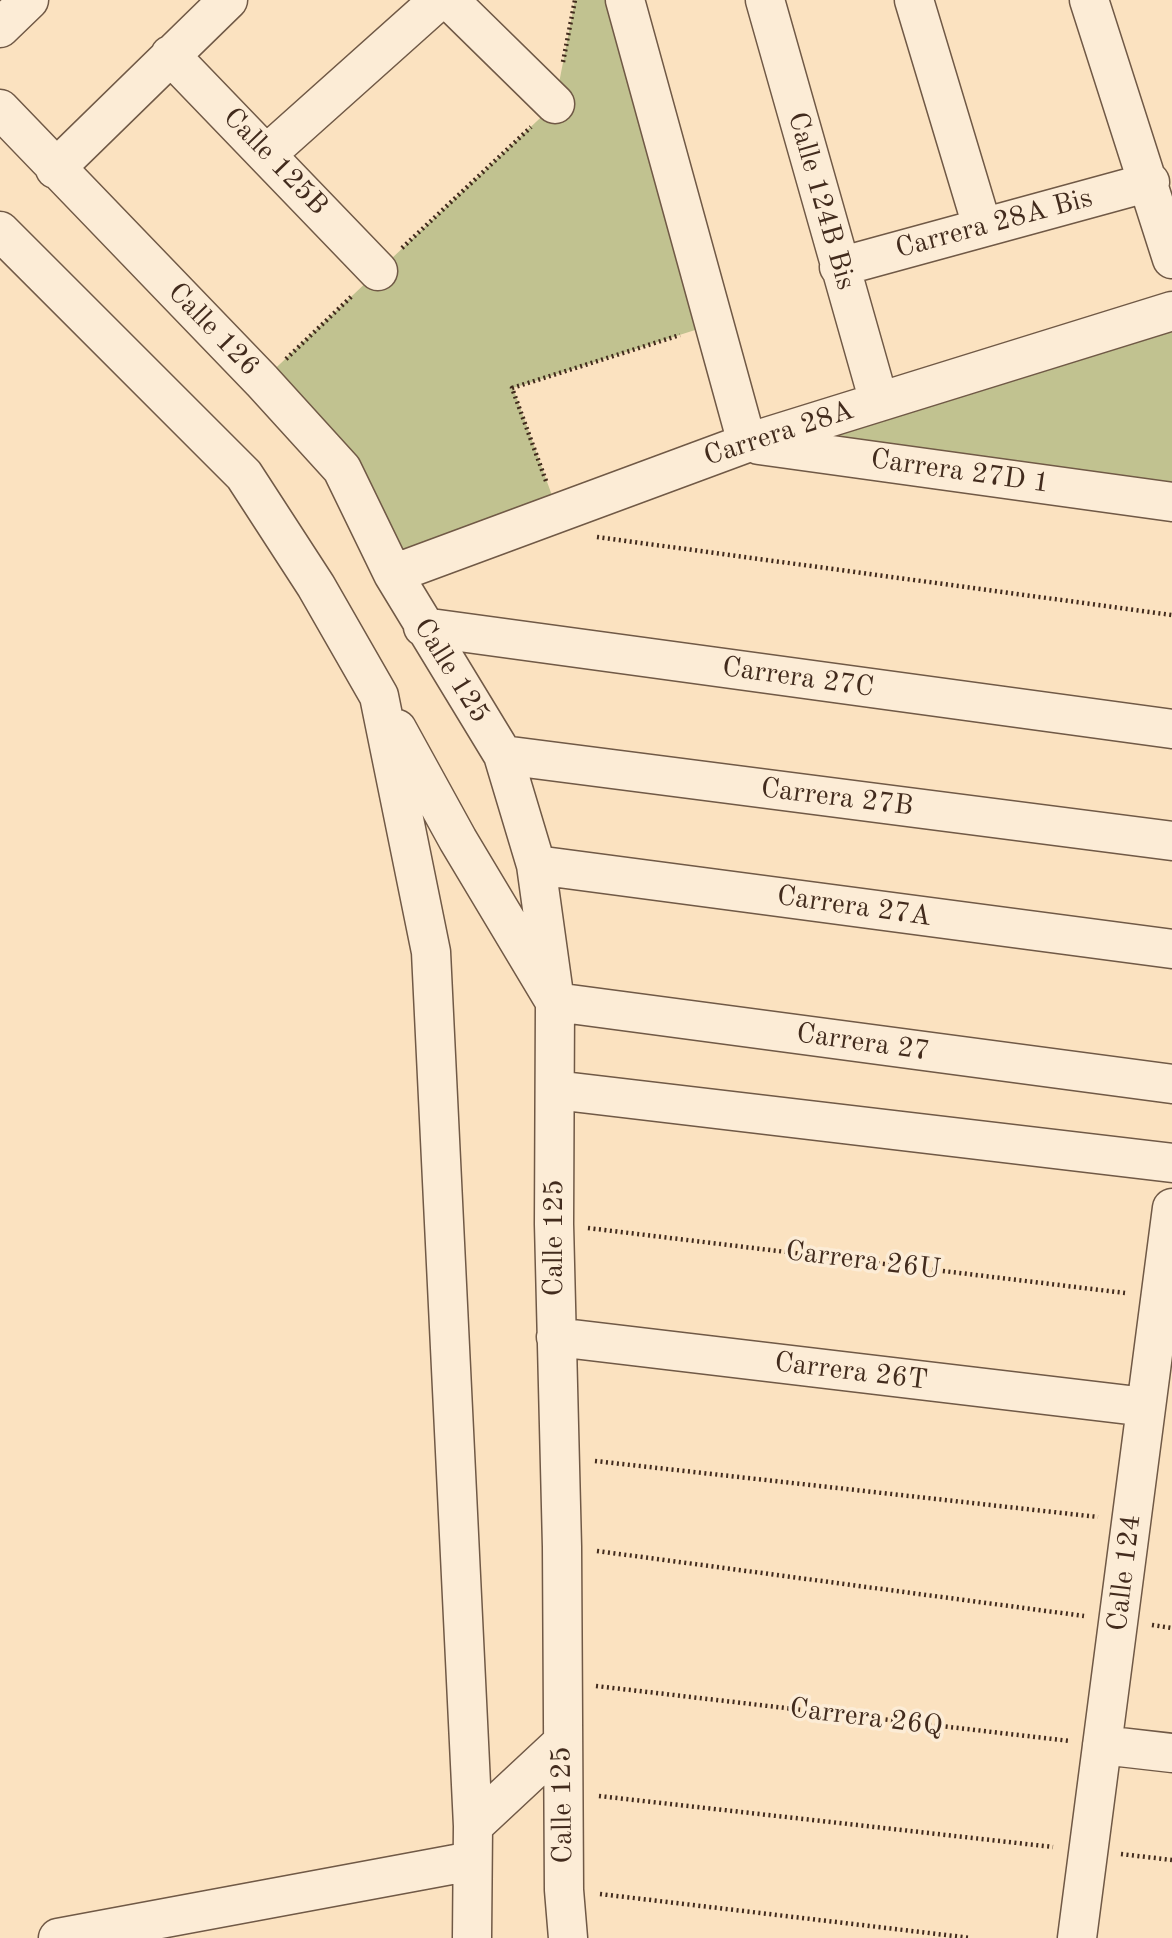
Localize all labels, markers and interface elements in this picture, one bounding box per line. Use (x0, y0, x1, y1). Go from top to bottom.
street label: Calle 125B (216, 101, 334, 223)
street label: Calle 124B Bis (780, 108, 862, 294)
street label: Carrera 28A Bis (892, 182, 1096, 266)
street label: Calle 126 (160, 276, 266, 384)
street label: Carrera 28A (700, 394, 858, 474)
street label: Carrera 27D 1 (869, 443, 1051, 501)
street label: Calle 125 (406, 612, 496, 730)
street label: Carrera 27C (720, 651, 876, 705)
street label: Carrera 27B (759, 772, 915, 824)
street label: Carrera 27A (775, 880, 933, 934)
street label: Carrera 27 (794, 1017, 932, 1069)
street label: Calle 125 (538, 1179, 572, 1297)
street label: Carrera 26U (784, 1235, 942, 1287)
street label: Carrera 26T (772, 1346, 930, 1398)
street label: Calle 124 (1101, 1513, 1149, 1633)
street label: Carrera 26Q (788, 1692, 944, 1744)
street label: Calle 125 (545, 1746, 581, 1864)

